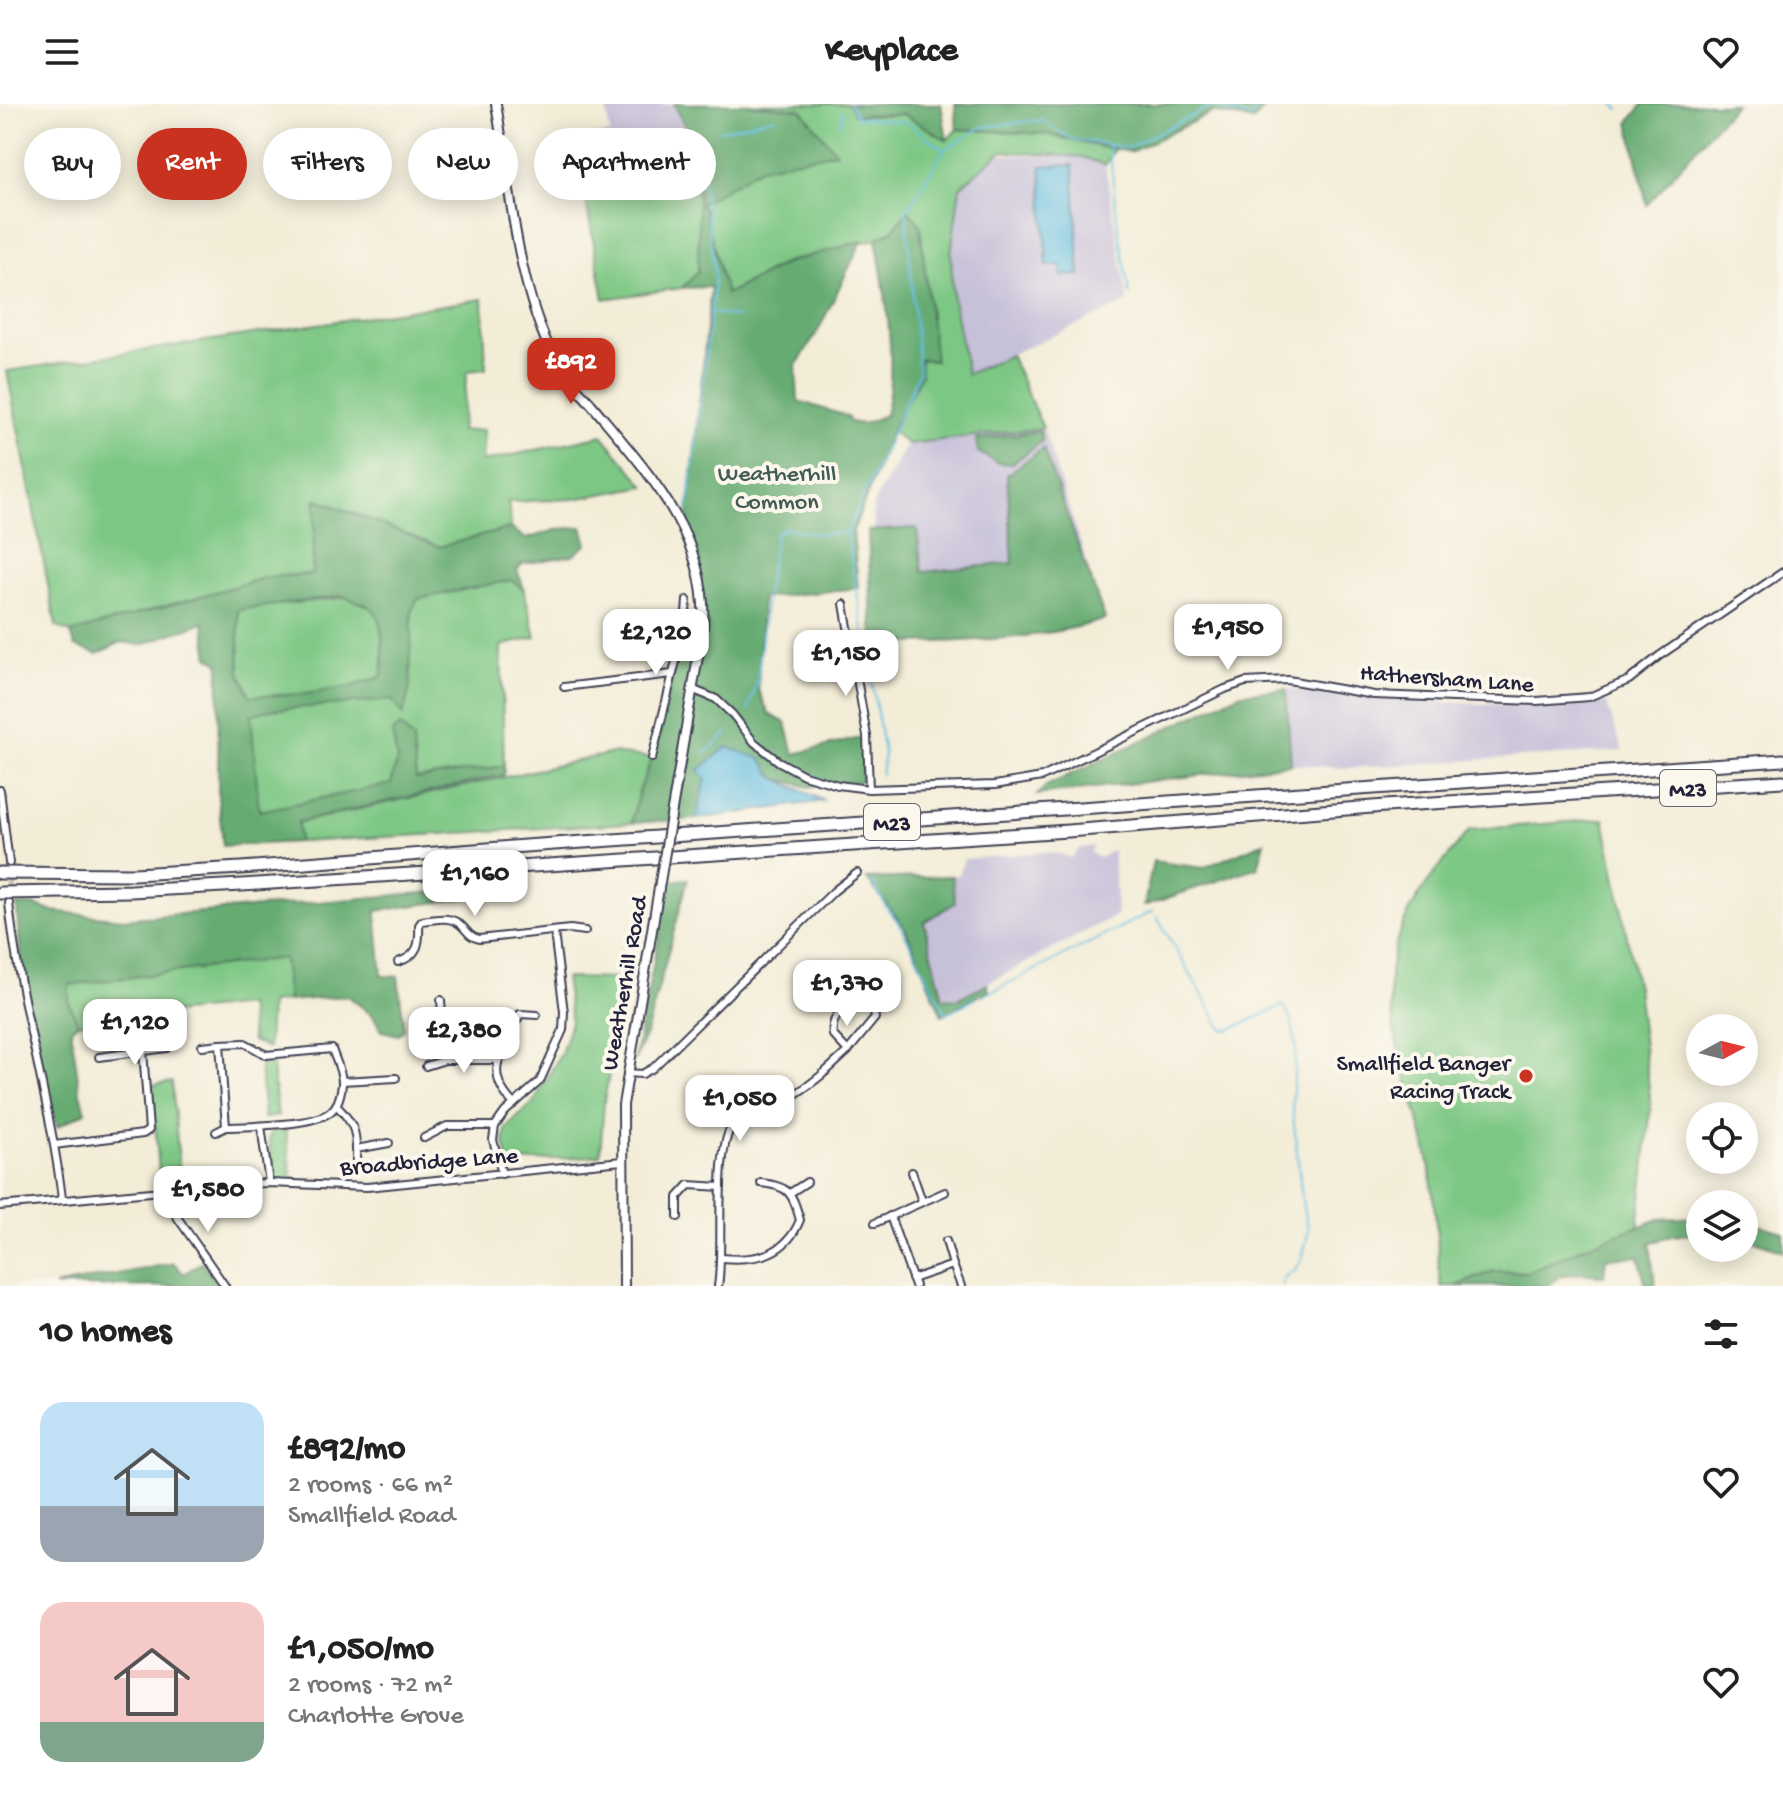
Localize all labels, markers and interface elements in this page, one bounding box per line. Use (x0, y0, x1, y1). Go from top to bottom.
icon: menu (40, 30, 84, 74)
icon: heart (1699, 30, 1743, 74)
text: Keyplace (825, 31, 958, 74)
chip: Buy (24, 128, 121, 200)
chip: Rent (137, 128, 247, 200)
chip: Filters (263, 128, 392, 200)
chip: New (408, 128, 518, 200)
chip: Apartment (534, 128, 716, 200)
pin: £892 (524, 338, 618, 406)
text: £892 (545, 348, 597, 379)
park label: Weatherhill Common (718, 461, 836, 518)
pin: £1,950 (1163, 604, 1293, 672)
pin: £2,120 (591, 609, 721, 677)
text: £1,950 (1192, 614, 1264, 645)
text: £2,120 (621, 619, 691, 650)
pin: £1,150 (781, 630, 911, 698)
text: £1,150 (811, 640, 881, 671)
street label: Hathersham Lane (1359, 660, 1535, 701)
road number: M23 (1660, 770, 1716, 806)
road number: M23 (864, 804, 920, 840)
pin: £1,160 (410, 850, 540, 918)
text: £1,160 (441, 860, 509, 891)
street label: Weatherhill Road (597, 892, 656, 1073)
pin: £1,370 (782, 960, 912, 1028)
text: £1,370 (811, 970, 883, 1001)
pin: £1,120 (70, 999, 200, 1067)
pin: £2,380 (399, 1007, 529, 1075)
text: £1,120 (101, 1009, 169, 1040)
north arrow (1686, 1014, 1758, 1086)
map controls (1686, 1014, 1758, 1262)
text: £2,380 (427, 1017, 501, 1048)
place label: Smallfield Banger Racing Track (1336, 1051, 1512, 1108)
marker: Smallfield Banger Racing Track (1517, 1067, 1535, 1085)
pin: £1,050 (675, 1075, 805, 1143)
text: £1,050 (703, 1085, 777, 1116)
button: locate (1686, 1102, 1758, 1174)
street label: Broadbridge Lane (338, 1143, 520, 1184)
pin: £1,580 (143, 1166, 273, 1234)
text: £1,580 (172, 1176, 244, 1207)
button: layers (1686, 1190, 1758, 1262)
icon: filters (1699, 1312, 1743, 1356)
text: 10 homes (40, 1314, 171, 1354)
text: £892/mo (288, 1431, 405, 1471)
icon: home (104, 1434, 200, 1530)
icon: heart (1699, 1460, 1743, 1504)
text: 2 rooms · 66 m² (288, 1471, 453, 1502)
text: Smallfield Road (288, 1502, 455, 1533)
text: £1,050/mo (288, 1631, 434, 1671)
icon: home (104, 1634, 200, 1730)
icon: heart (1699, 1660, 1743, 1704)
text: 2 rooms · 72 m² (288, 1671, 453, 1702)
text: Charlotte Grove (288, 1702, 464, 1733)

